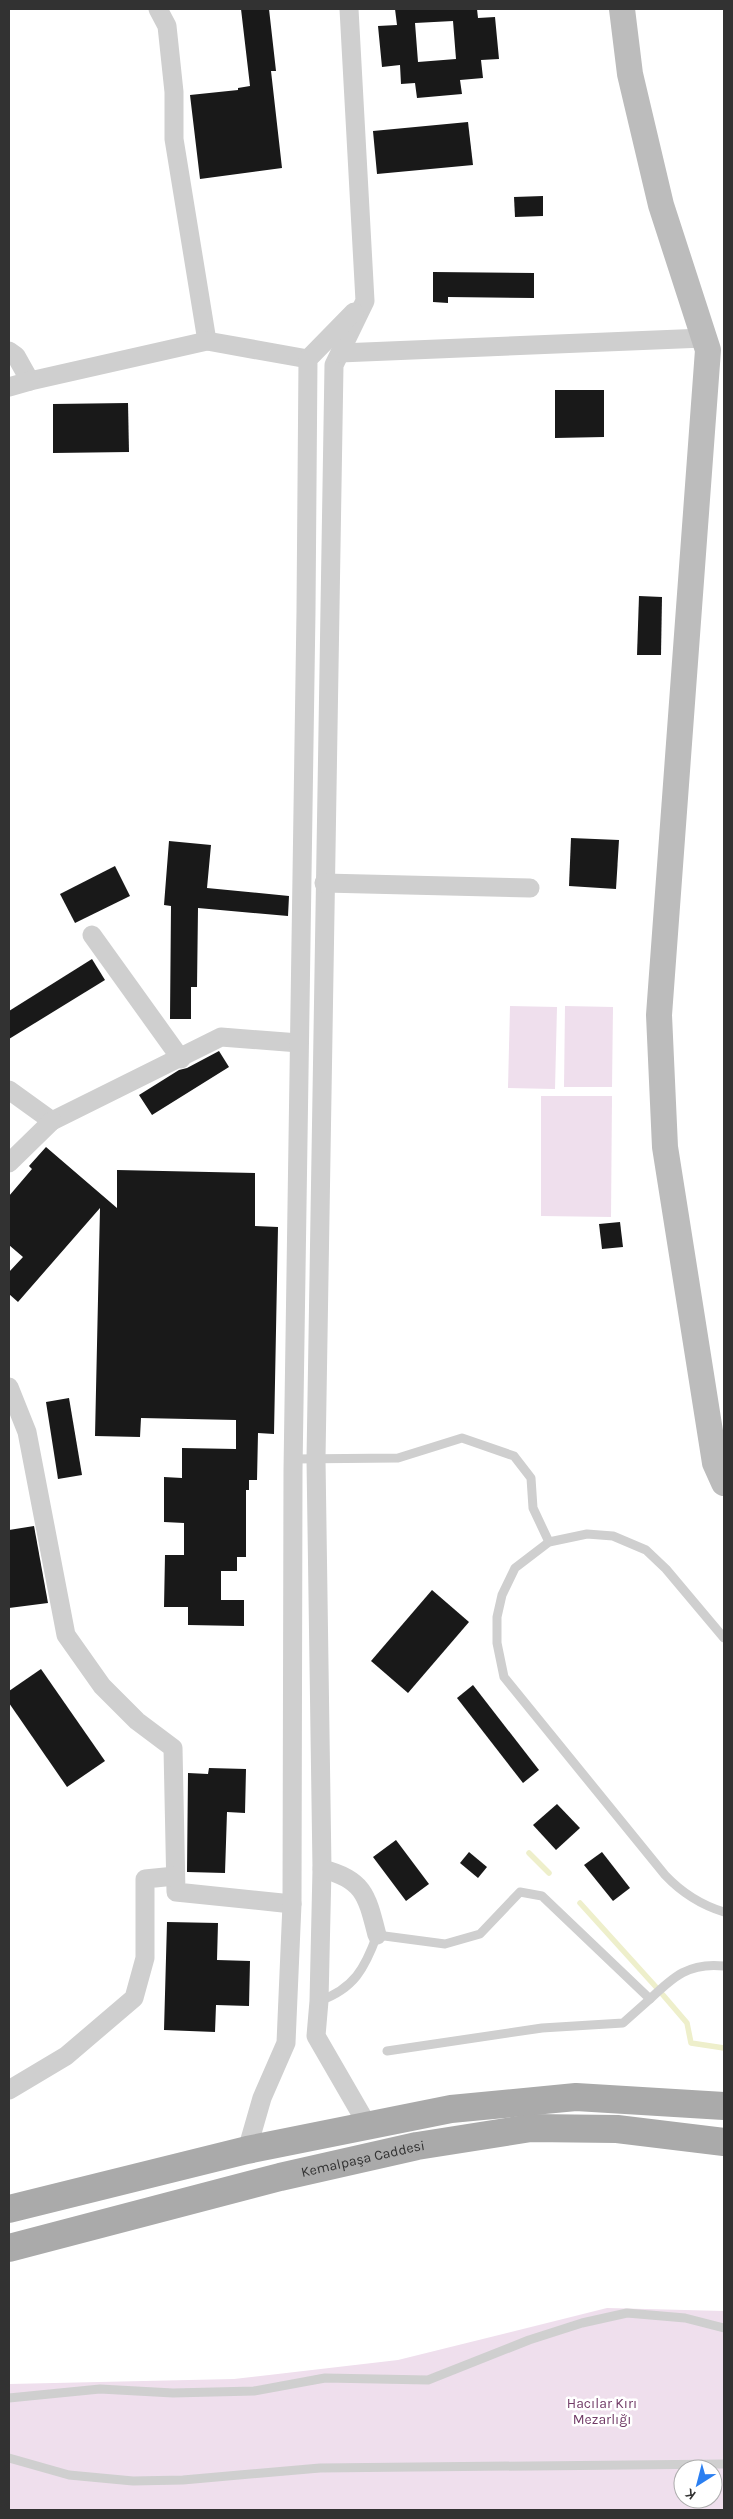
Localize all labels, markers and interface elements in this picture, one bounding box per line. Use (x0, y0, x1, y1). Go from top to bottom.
street label: Kemalpaşa Caddesi (299, 2136, 426, 2181)
park label: Hacılar Kırı Mezarlığı (567, 2395, 637, 2428)
north arrow (673, 2459, 723, 2509)
text: K (681, 2484, 699, 2504)

